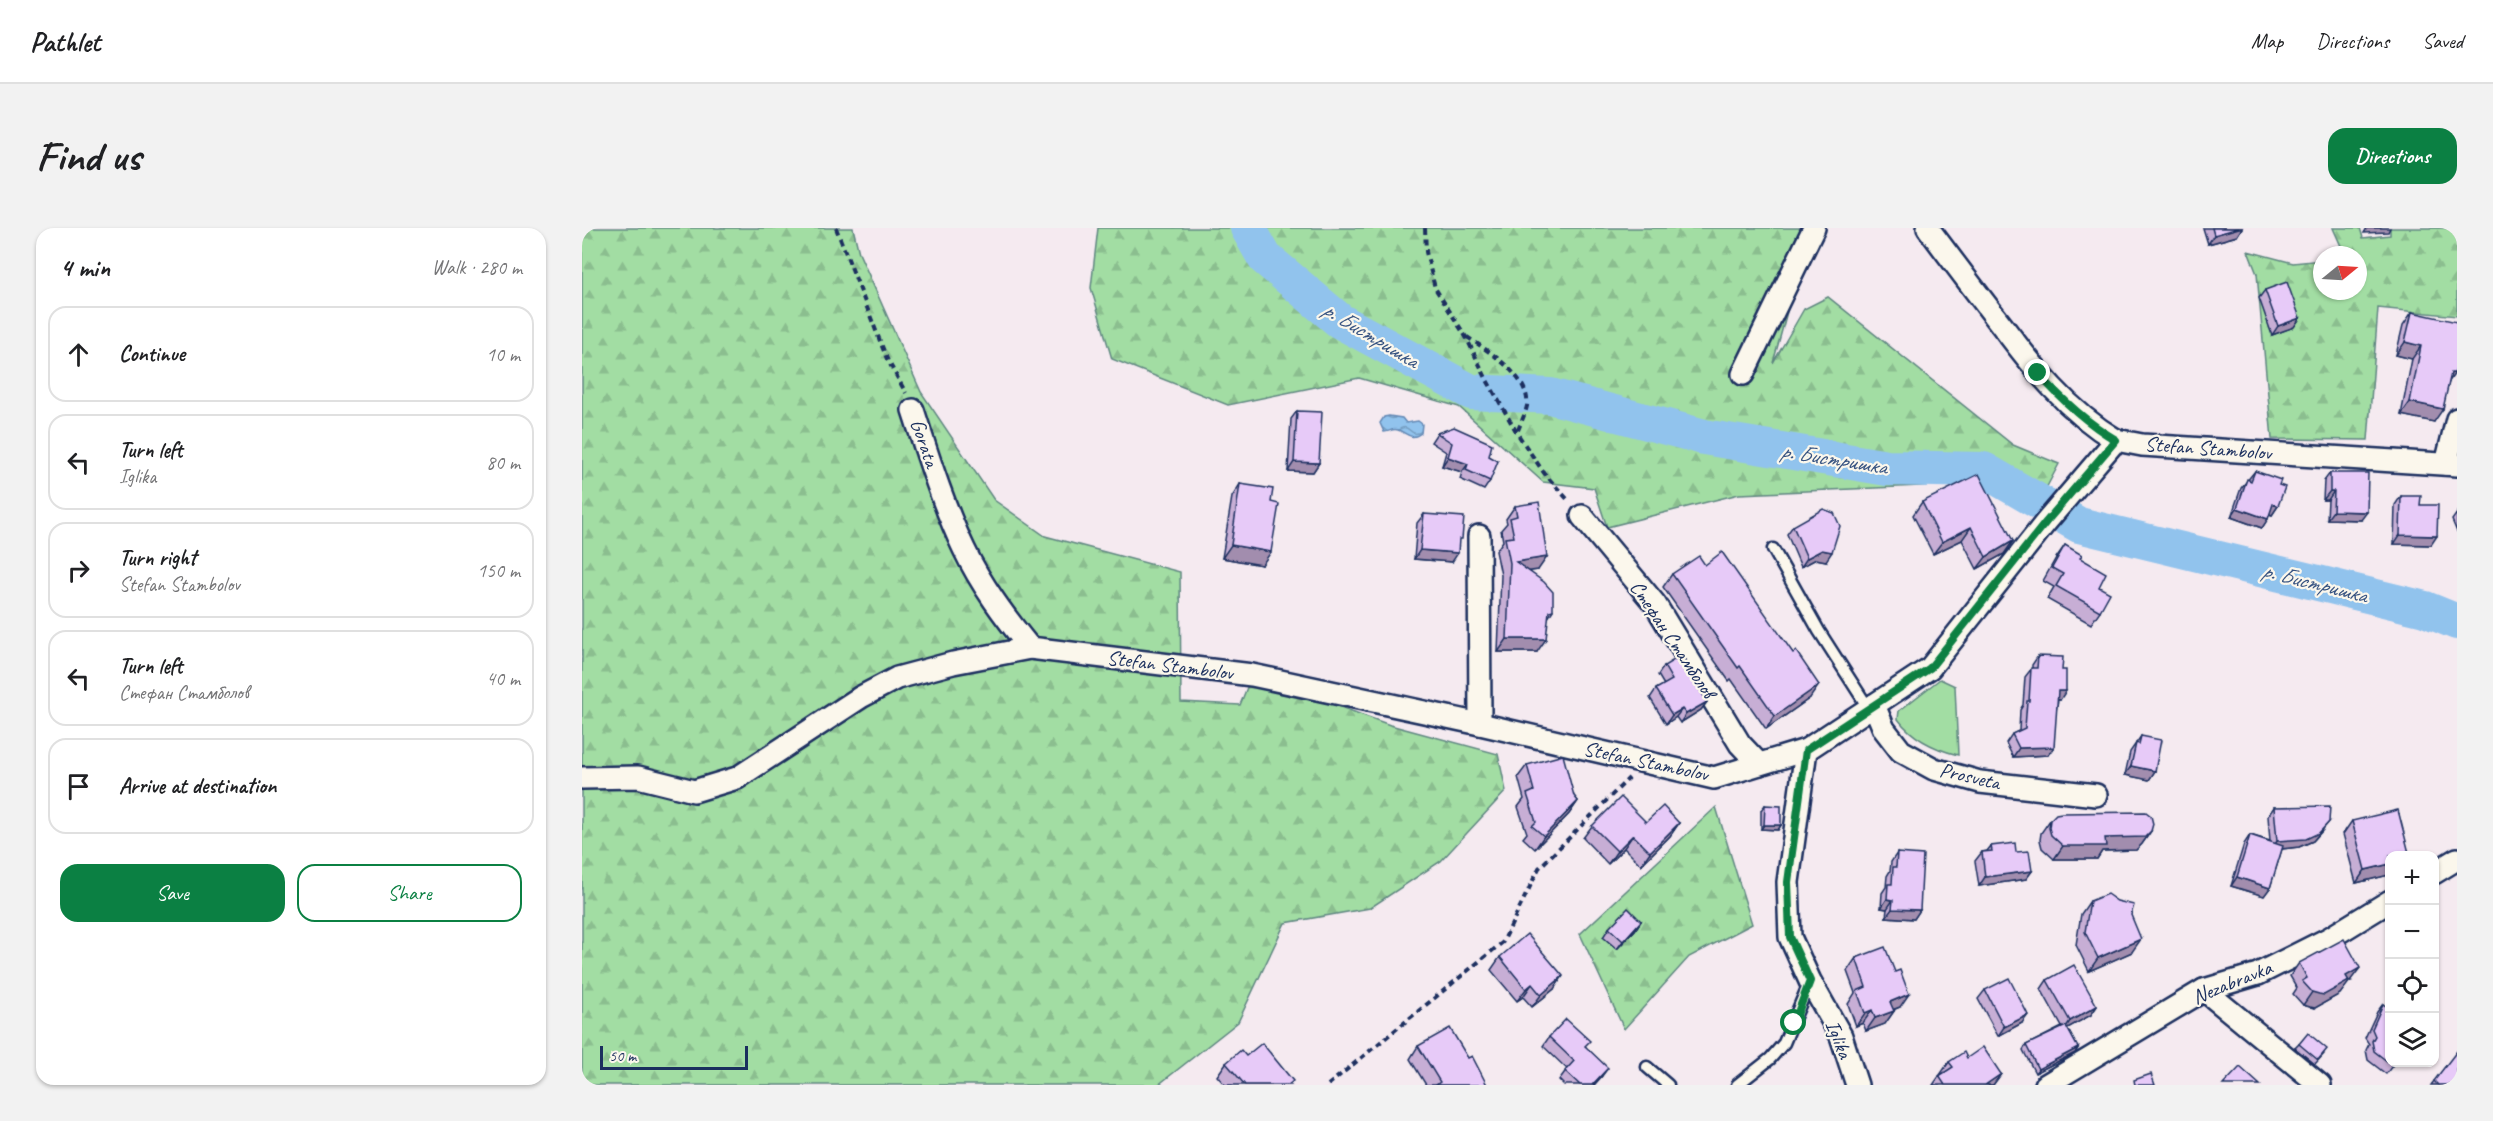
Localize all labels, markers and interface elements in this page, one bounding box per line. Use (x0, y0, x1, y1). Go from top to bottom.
text: Pathlet (30, 24, 100, 59)
text: Map (2251, 28, 2283, 54)
text: Directions (2316, 28, 2389, 54)
text: Saved (2422, 28, 2463, 54)
button: Directions (2328, 128, 2457, 184)
text: Find us (36, 130, 141, 183)
north arrow (2313, 246, 2367, 300)
text: 4 min (60, 251, 110, 284)
text: Walk · 280 m (432, 255, 522, 280)
water label: р. Бистришка (1317, 295, 1426, 376)
icon: ahead (62, 338, 95, 371)
text: Continue (119, 340, 185, 368)
text: 10 m (486, 342, 520, 367)
route end (2024, 359, 2050, 385)
street label: Gorata (905, 416, 946, 473)
street label: Stefan Stambolov (2144, 431, 2274, 466)
text: Turn left (119, 436, 183, 464)
water label: р. Бистришка (1778, 437, 1892, 482)
icon: left (62, 446, 95, 479)
text: 80 m (486, 450, 520, 475)
text: Iglika (119, 464, 156, 489)
text: Turn right (119, 544, 196, 572)
icon: right (62, 554, 95, 587)
water label: р. Бистришка (2259, 556, 2373, 610)
text: 150 m (477, 558, 520, 583)
text: Stefan Stambolov (119, 572, 240, 597)
street label: Стефан Стамболов (1624, 575, 1724, 706)
street label: Stefan Stambolov (1105, 644, 1237, 686)
text: Turn left (119, 652, 183, 680)
icon: left (62, 662, 95, 695)
text: 40 m (486, 666, 520, 691)
text: Стефан Стамболов (119, 680, 249, 705)
street label: Stefan Stambolov (1581, 735, 1713, 787)
street label: Prosveta (1937, 756, 2005, 796)
icon: arrive (62, 770, 95, 803)
text: Arrive at destination (119, 772, 276, 800)
map controls (2385, 851, 2439, 1067)
button: + (2385, 851, 2439, 905)
button: Save (60, 864, 285, 922)
button: Share (297, 864, 522, 922)
button: − (2385, 905, 2439, 959)
street label: Nezabravka (2188, 954, 2277, 1010)
button: locate (2385, 959, 2439, 1013)
route start (1780, 1009, 1806, 1035)
button: layers (2385, 1013, 2439, 1067)
street label: Iglika (1820, 1016, 1859, 1064)
scale bar (600, 1043, 748, 1070)
text: 50 m (609, 1046, 636, 1066)

